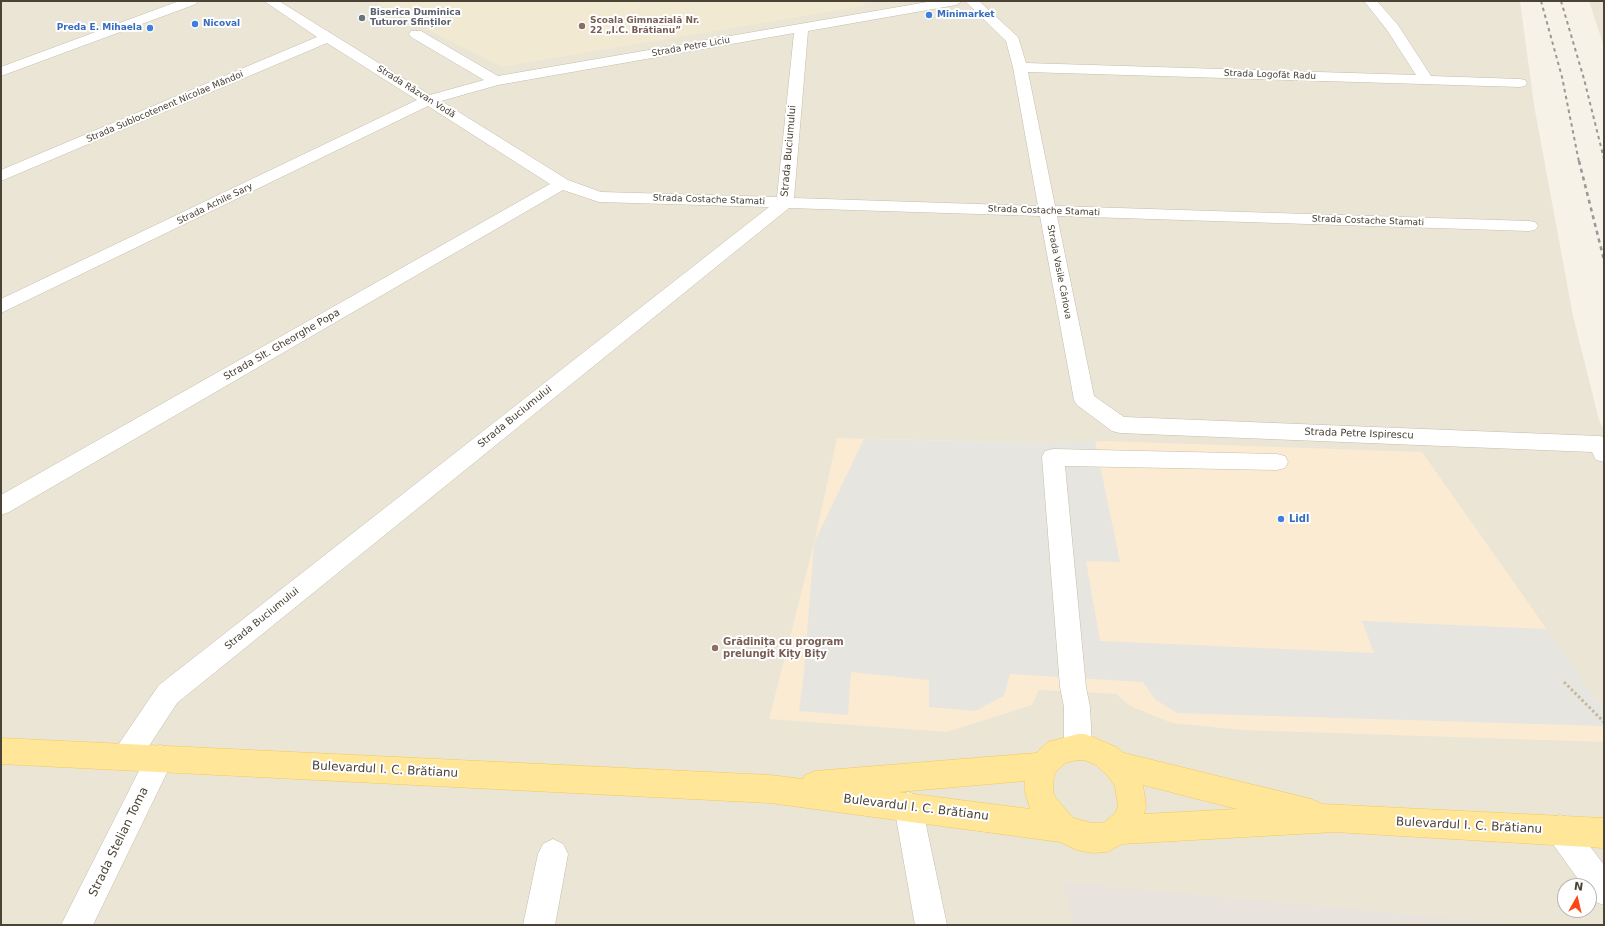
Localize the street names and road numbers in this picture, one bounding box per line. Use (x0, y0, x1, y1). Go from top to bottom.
street label: Strada Petre Liciu (651, 35, 731, 59)
street label: Strada Răzvan Vodă (375, 63, 457, 121)
street label: Strada Logofăt Radu (1224, 68, 1316, 82)
street label: Strada Sublocotenent Nicolae Măndoi (85, 69, 245, 145)
street label: Strada Buciumului (779, 105, 799, 197)
street label: Strada Achile Sary (175, 181, 255, 227)
street label: Strada Costache Stamati (653, 193, 765, 207)
street label: Strada Costache Stamati (988, 204, 1100, 218)
street label: Strada Costache Stamati (1312, 214, 1424, 228)
street label: Strada Vasile Cârlova (1045, 224, 1073, 320)
street label: Strada Slt. Gheorghe Popa (222, 307, 342, 383)
street label: Strada Buciumului (475, 383, 555, 451)
street label: Strada Petre Ispirescu (1304, 426, 1414, 442)
street label: Strada Buciumului (222, 585, 302, 653)
street label: Bulevardul I. C. Brătianu (312, 759, 458, 781)
street label: Strada Stelian Toma (86, 785, 152, 899)
street label: Bulevardul I. C. Brătianu (842, 792, 990, 824)
street label: Bulevardul I. C. Brătianu (1396, 815, 1542, 837)

